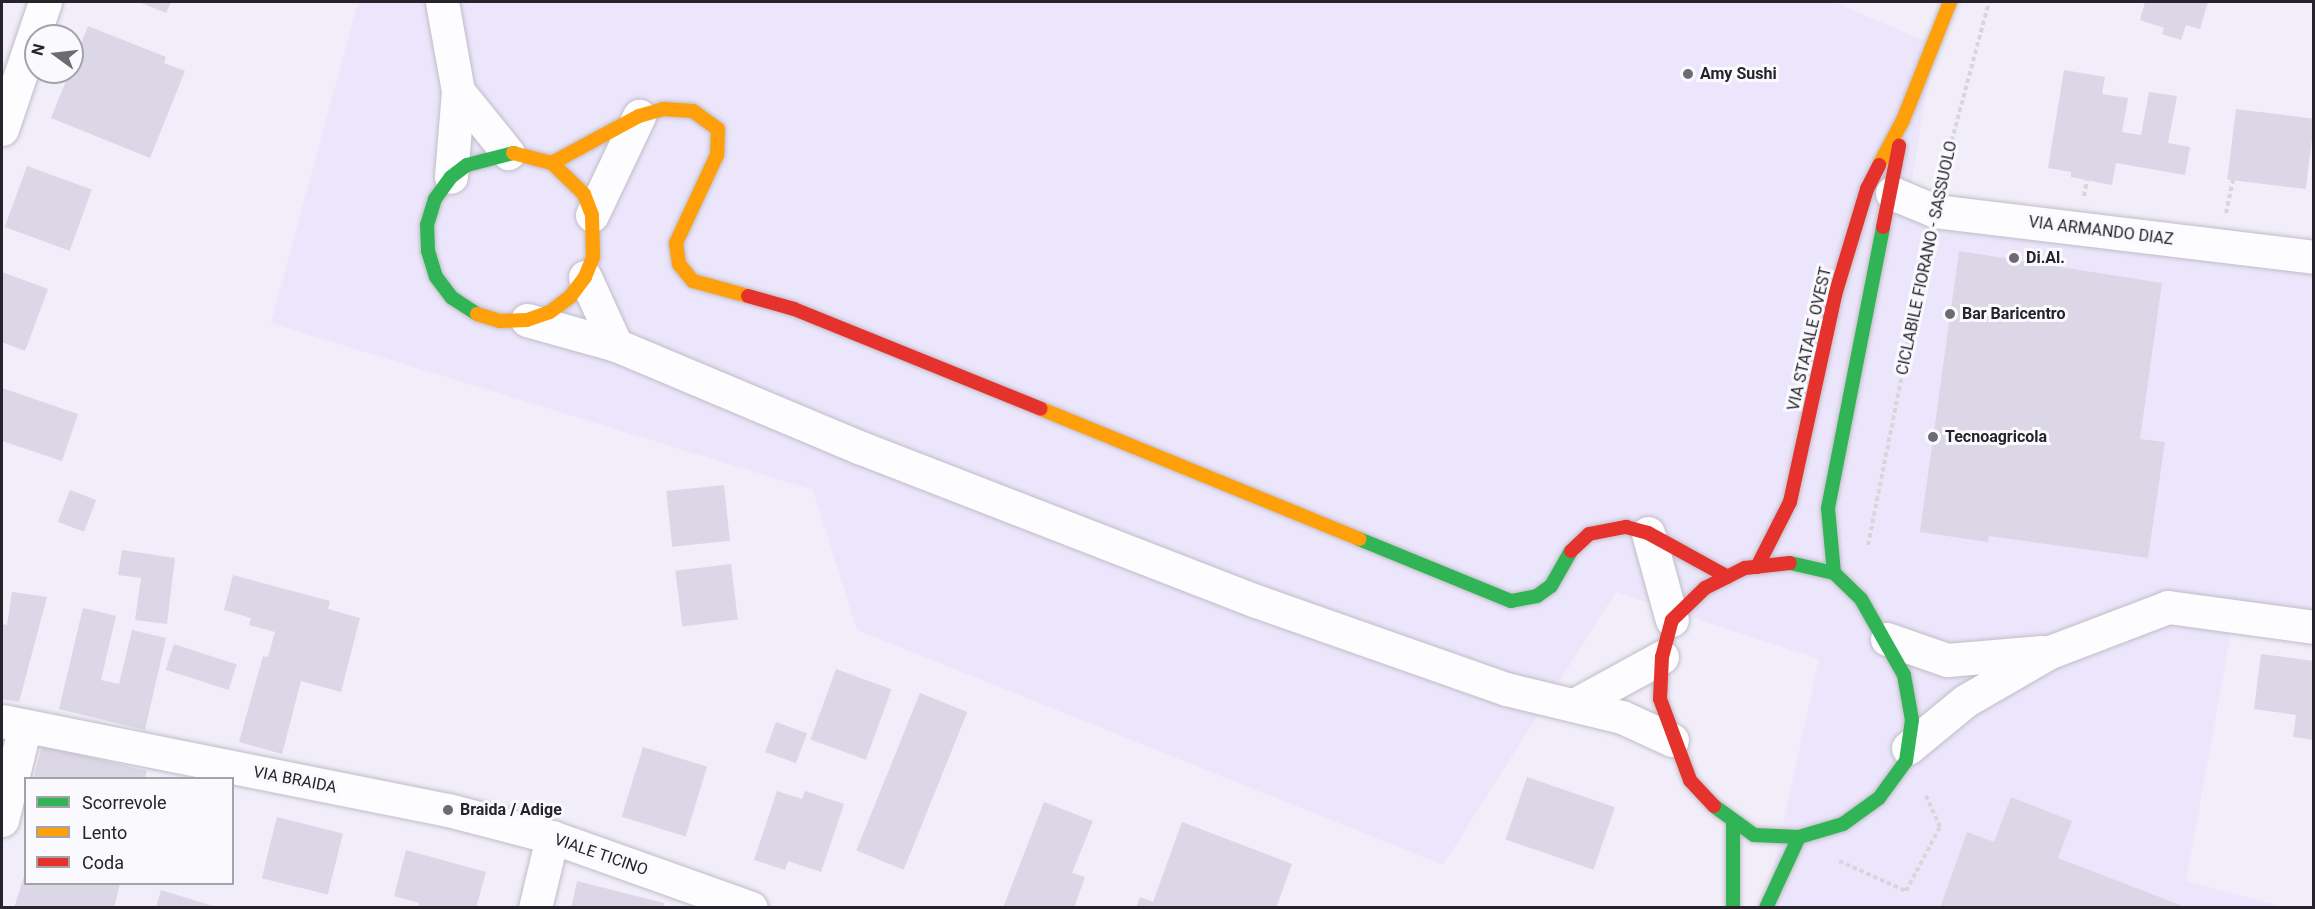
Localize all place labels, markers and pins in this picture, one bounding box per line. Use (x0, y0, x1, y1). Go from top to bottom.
place label: Amy Sushi (1700, 64, 1777, 84)
marker: Amy Sushi (1681, 67, 1695, 81)
place label: Di.Al. (2026, 248, 2065, 268)
marker: Di.Al. (2007, 251, 2021, 265)
place label: Bar Baricentro (1962, 304, 2065, 324)
marker: Bar Baricentro (1943, 307, 1957, 321)
place label: Tecnoagricola (1945, 427, 2047, 447)
marker: Tecnoagricola (1926, 430, 1940, 444)
place label: Braida / Adige (460, 800, 562, 820)
marker: Braida / Adige (441, 803, 455, 817)

